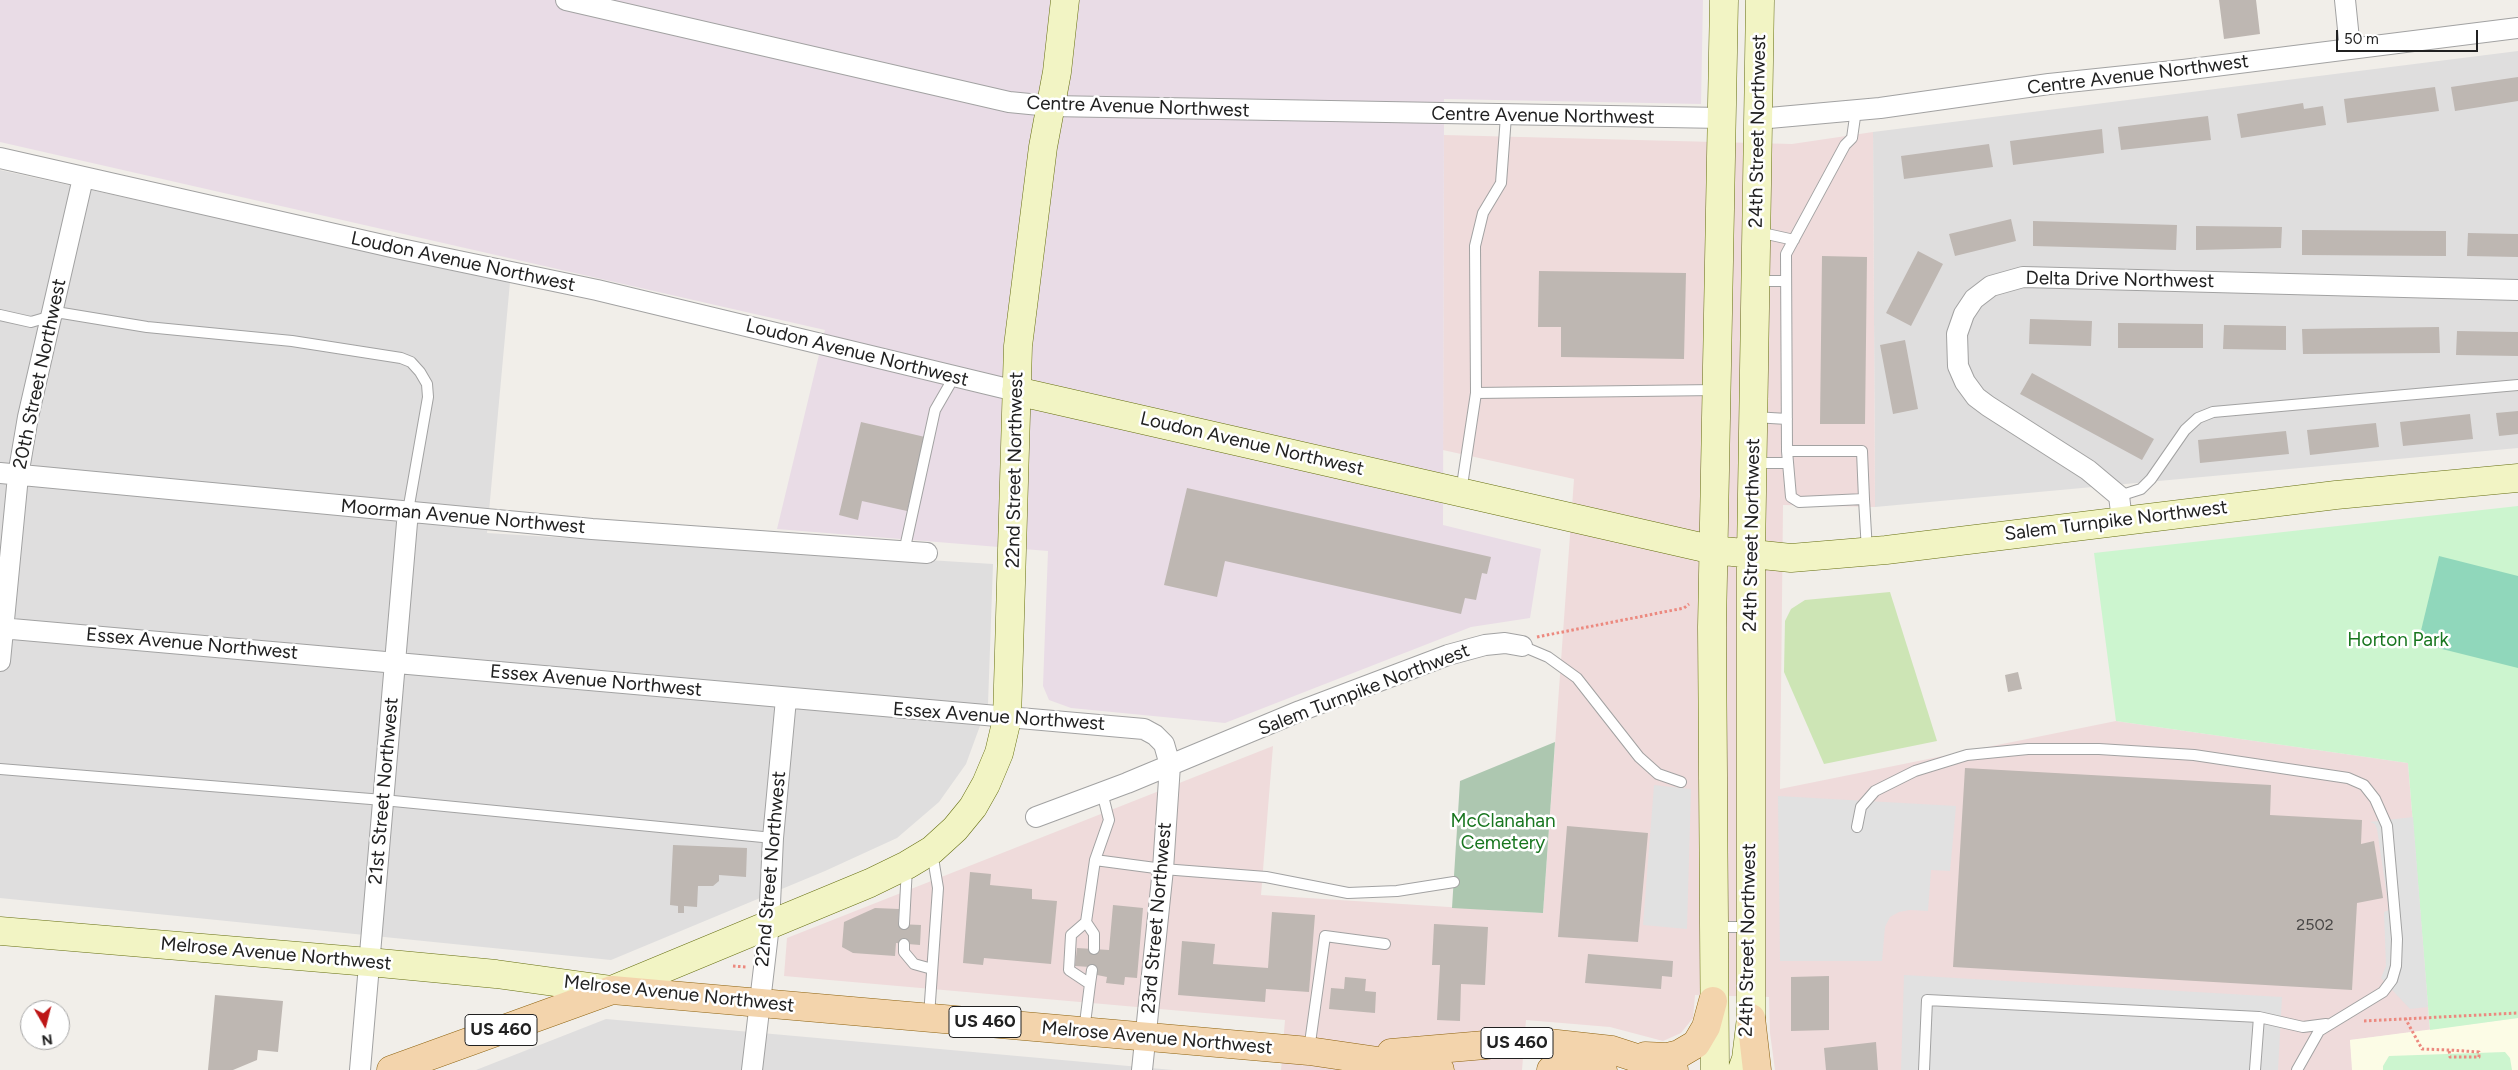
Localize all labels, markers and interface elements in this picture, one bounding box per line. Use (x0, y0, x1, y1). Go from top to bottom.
scale bar (2338, 20, 2480, 52)
text: 50 m (2344, 30, 2379, 48)
street label: 24th Street Northwest (1745, 34, 1771, 228)
street label: Centre Avenue Northwest (2026, 50, 2250, 100)
street label: Centre Avenue Northwest (1026, 92, 1250, 122)
street label: Centre Avenue Northwest (1431, 103, 1655, 129)
street label: Loudon Avenue Northwest (349, 227, 577, 297)
street label: Delta Drive Northwest (2025, 267, 2215, 293)
street label: 20th Street Northwest (9, 277, 71, 471)
street label: Loudon Avenue Northwest (743, 314, 971, 392)
street label: 22nd Street Northwest (1002, 372, 1028, 568)
street label: Loudon Avenue Northwest (1138, 407, 1366, 481)
street label: 24th Street Northwest (1739, 438, 1765, 632)
street label: Moorman Avenue Northwest (340, 495, 586, 539)
street label: Salem Turnpike Northwest (2003, 496, 2229, 546)
street label: Essex Avenue Northwest (85, 623, 299, 665)
park label: Horton Park (2347, 629, 2449, 651)
street label: Salem Turnpike Northwest (1255, 639, 1473, 741)
street label: Essex Avenue Northwest (489, 660, 703, 702)
street label: 21st Street Northwest (364, 696, 404, 886)
street label: Essex Avenue Northwest (892, 698, 1106, 736)
street label: 22nd Street Northwest (751, 770, 791, 968)
park label: McClanahan Cemetery (1450, 810, 1556, 854)
street label: 23rd Street Northwest (1137, 821, 1177, 1015)
street label: 24th Street Northwest (1735, 843, 1761, 1037)
house number: 2502 (2296, 915, 2334, 935)
street label: Melrose Avenue Northwest (160, 933, 392, 975)
street label: Melrose Avenue Northwest (563, 971, 795, 1017)
north arrow (20, 1000, 70, 1050)
road number: US 460 (949, 1006, 1021, 1038)
road number: US 460 (465, 1014, 537, 1046)
street label: Melrose Avenue Northwest (1041, 1017, 1273, 1059)
road number: US 460 (1481, 1028, 1553, 1058)
text: N (40, 1030, 54, 1049)

